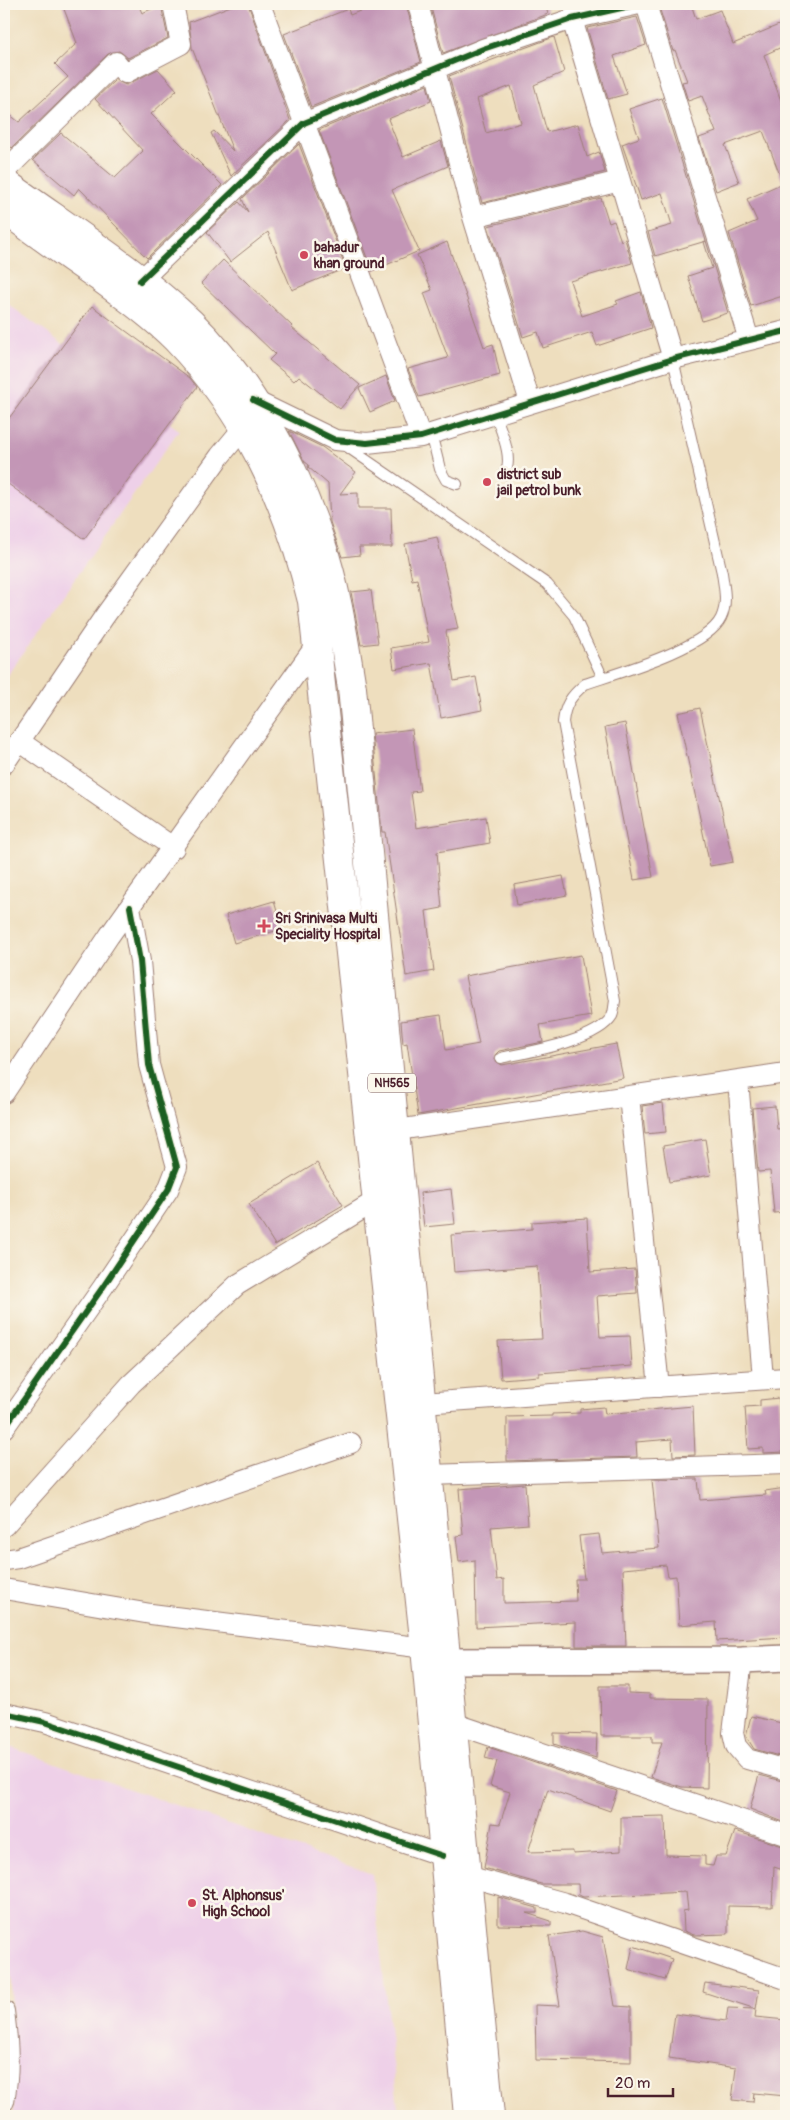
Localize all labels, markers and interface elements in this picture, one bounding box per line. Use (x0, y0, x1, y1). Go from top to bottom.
place label: bahadur khan ground (313, 239, 385, 272)
marker: bahadur khan ground (298, 249, 310, 261)
place label: district sub jail petrol bunk (496, 466, 581, 499)
marker: district sub jail petrol bunk (481, 476, 493, 488)
place label: Sri Srinivasa Multi Speciality Hospital (275, 910, 381, 943)
marker: Sri Srinivasa Multi Speciality Hospital (257, 919, 271, 933)
road number: NH565 (368, 1074, 416, 1092)
place label: St. Alphonsus' High School (202, 1887, 285, 1920)
marker: St. Alphonsus' High School (186, 1897, 198, 1909)
scale bar (608, 2065, 672, 2097)
text: 20 m (615, 2074, 650, 2093)

